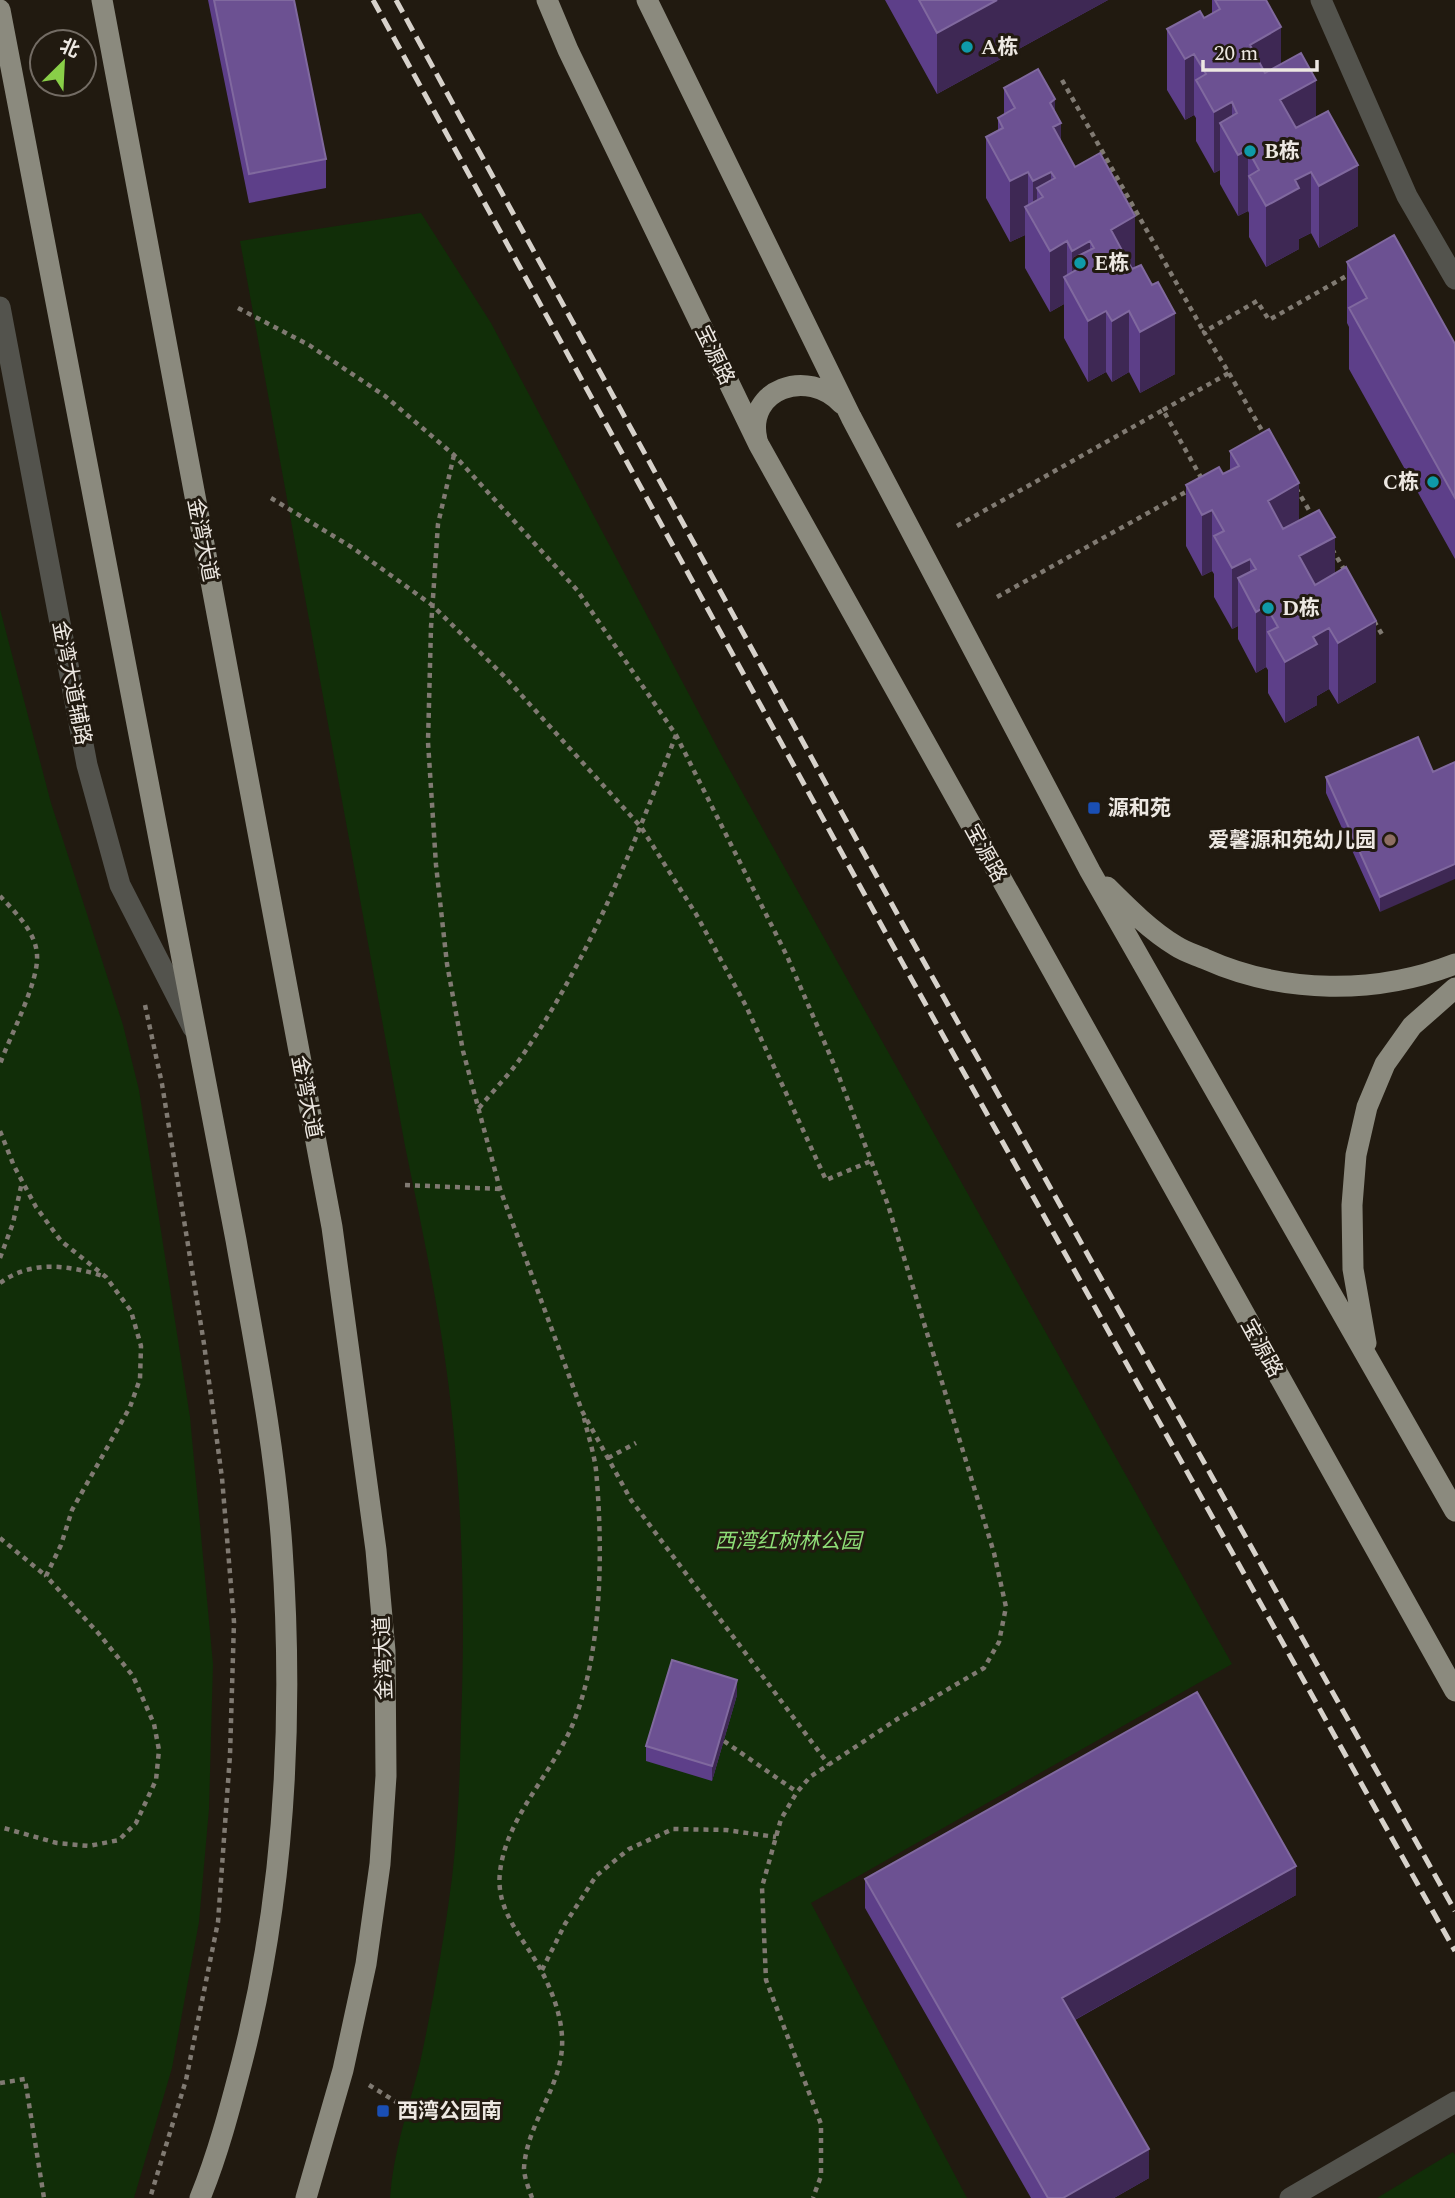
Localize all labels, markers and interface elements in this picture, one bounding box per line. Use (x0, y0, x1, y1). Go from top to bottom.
north arrow (28, 28, 98, 98)
scale bar (1203, 28, 1317, 72)
text: 北 (55, 32, 84, 66)
place label: A栋 (981, 32, 1018, 64)
text: 20 m (1214, 38, 1258, 70)
marker: A栋 (959, 39, 975, 55)
place label: B栋 (1264, 136, 1300, 168)
marker: B栋 (1242, 143, 1258, 159)
place label: E栋 (1094, 248, 1129, 280)
marker: E栋 (1072, 255, 1088, 271)
street label: 宝源路 (686, 320, 742, 391)
place label: C栋 (1383, 467, 1419, 499)
marker: C栋 (1425, 474, 1441, 490)
street label: 金湾大道 (178, 496, 226, 584)
place label: D栋 (1282, 593, 1320, 625)
marker: D栋 (1260, 600, 1276, 616)
street label: 金湾大道辅路 (43, 618, 99, 748)
place label: 源和苑 (1108, 793, 1171, 825)
marker: 源和苑 (1086, 800, 1102, 816)
street label: 宝源路 (956, 818, 1014, 889)
place label: 爱馨源和苑幼儿园 (1208, 825, 1376, 857)
marker: 爱馨源和苑幼儿园 (1382, 832, 1398, 848)
street label: 金湾大道 (282, 1053, 330, 1141)
street label: 宝源路 (1232, 1313, 1290, 1384)
park label: 西湾红树林公园 (715, 1526, 864, 1558)
street label: 金湾大道 (367, 1615, 401, 1700)
place label: 西湾公园南 (397, 2096, 502, 2128)
marker: 西湾公园南 (375, 2103, 391, 2119)

